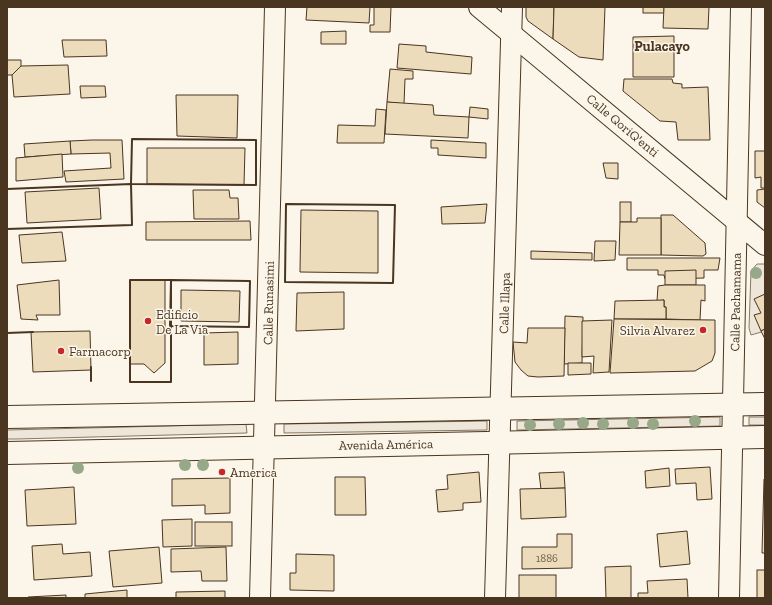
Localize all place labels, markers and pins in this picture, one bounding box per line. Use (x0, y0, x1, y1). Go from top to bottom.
place label: Edificio De La Via (156, 307, 209, 337)
marker: Edificio De La Via (143, 316, 153, 326)
place label: Silvia Alvarez (620, 323, 695, 338)
marker: Silvia Alvarez (698, 325, 708, 335)
place label: Farmacorp (69, 344, 131, 359)
marker: Farmacorp (56, 346, 66, 356)
place label: America (230, 465, 278, 480)
marker: America (217, 467, 227, 477)

